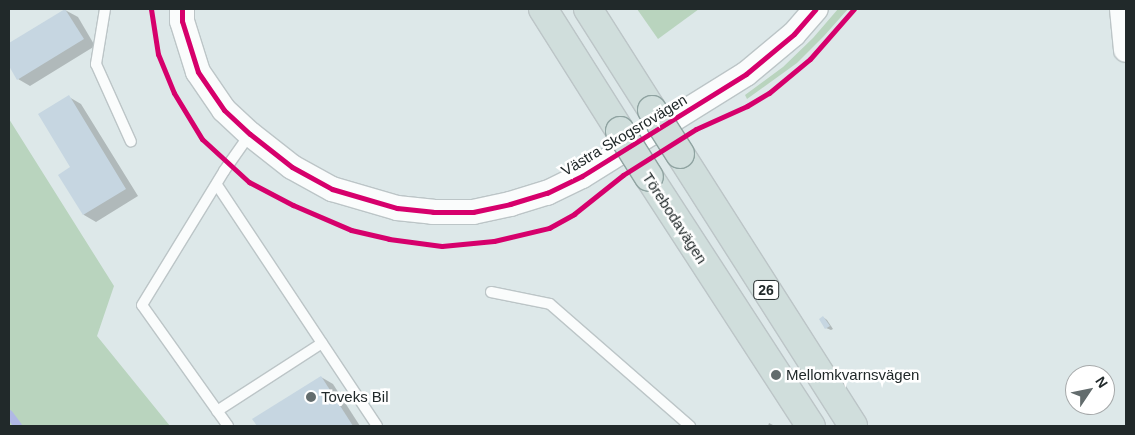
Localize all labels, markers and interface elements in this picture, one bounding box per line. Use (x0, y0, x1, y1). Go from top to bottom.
street label: Västra Skogsrovägen (558, 90, 690, 180)
street label: Törebodavägen (639, 169, 711, 267)
road number: 26 (752, 278, 780, 302)
north arrow (1065, 365, 1115, 415)
place label: Mellomkvarnsvägen (786, 366, 919, 384)
marker: Mellomkvarnsvägen (770, 369, 782, 381)
text: N (1092, 374, 1111, 391)
place label: Toveks Bil (321, 388, 389, 406)
marker: Toveks Bil (305, 391, 317, 403)

